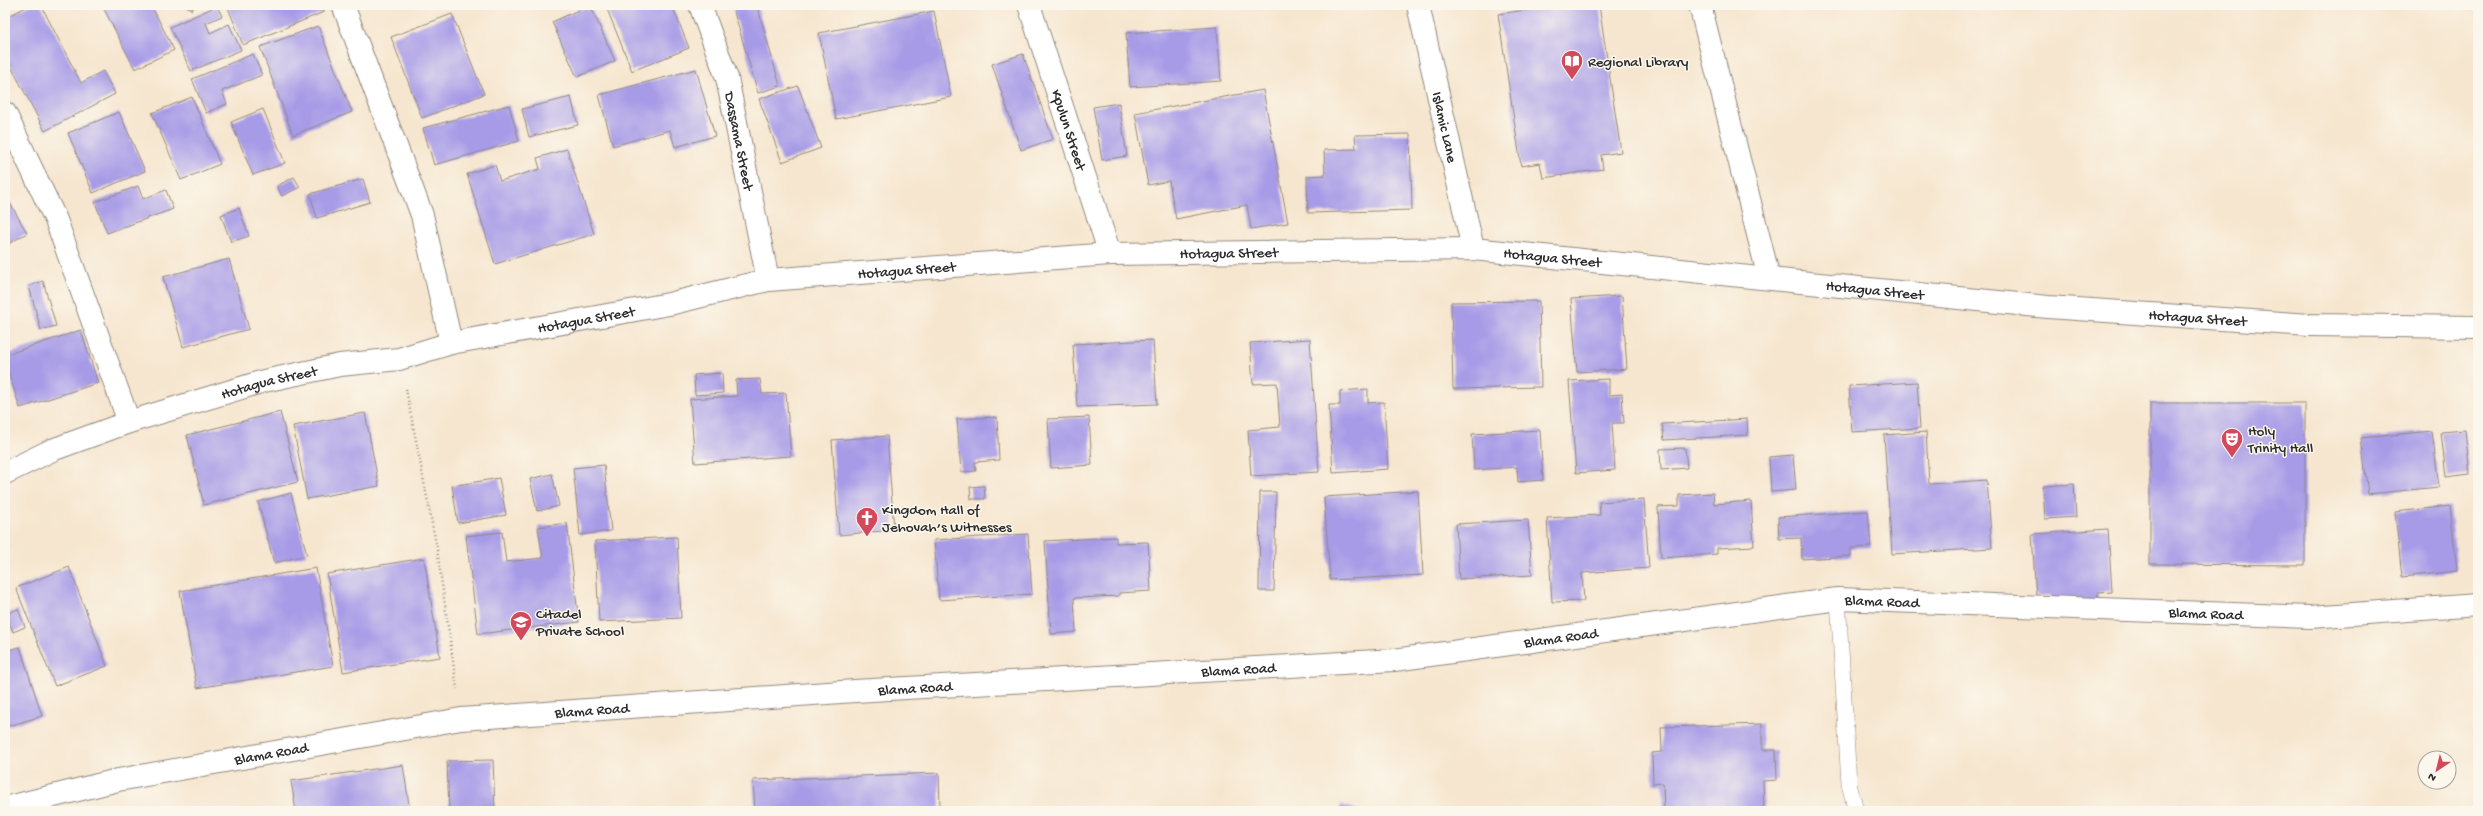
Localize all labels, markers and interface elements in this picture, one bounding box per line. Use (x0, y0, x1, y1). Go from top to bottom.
library icon: Regional Library (1559, 48, 1585, 81)
place label: Regional Library (1588, 54, 1689, 72)
street label: Kpulun Street (1046, 88, 1090, 175)
street label: Dassama Street (719, 89, 757, 194)
street label: Islamic Lane (1427, 90, 1460, 165)
street label: Hotagua Street (1180, 245, 1280, 264)
street label: Hotagua Street (1503, 245, 1604, 273)
street label: Hotagua Street (857, 259, 958, 284)
street label: Hotagua Street (1825, 278, 1926, 306)
street label: Hotagua Street (537, 303, 638, 338)
street label: Hotagua Street (2148, 307, 2249, 332)
street label: Hotagua Street (219, 363, 321, 404)
place label: Holy Trinity Hall (2247, 423, 2313, 458)
theatre icon: Holy Trinity Hall (2219, 426, 2245, 459)
place label: Kingdom Hall of Jehovah’s Witnesses (882, 502, 1012, 537)
church icon: Kingdom Hall of Jehovah’s Witnesses (854, 505, 880, 538)
street label: Blama Road (1843, 592, 1921, 613)
street label: Blama Road (2167, 605, 2245, 625)
place label: Citadel Private School (535, 606, 624, 641)
school or university icon: Citadel Private School (508, 609, 534, 642)
street label: Blama Road (1522, 625, 1600, 653)
street label: Blama Road (1200, 660, 1278, 682)
street label: Blama Road (876, 678, 954, 701)
street label: Blama Road (553, 700, 631, 723)
street label: Blama Road (232, 739, 311, 770)
north arrow (2417, 750, 2457, 790)
text: N (2426, 770, 2439, 784)

